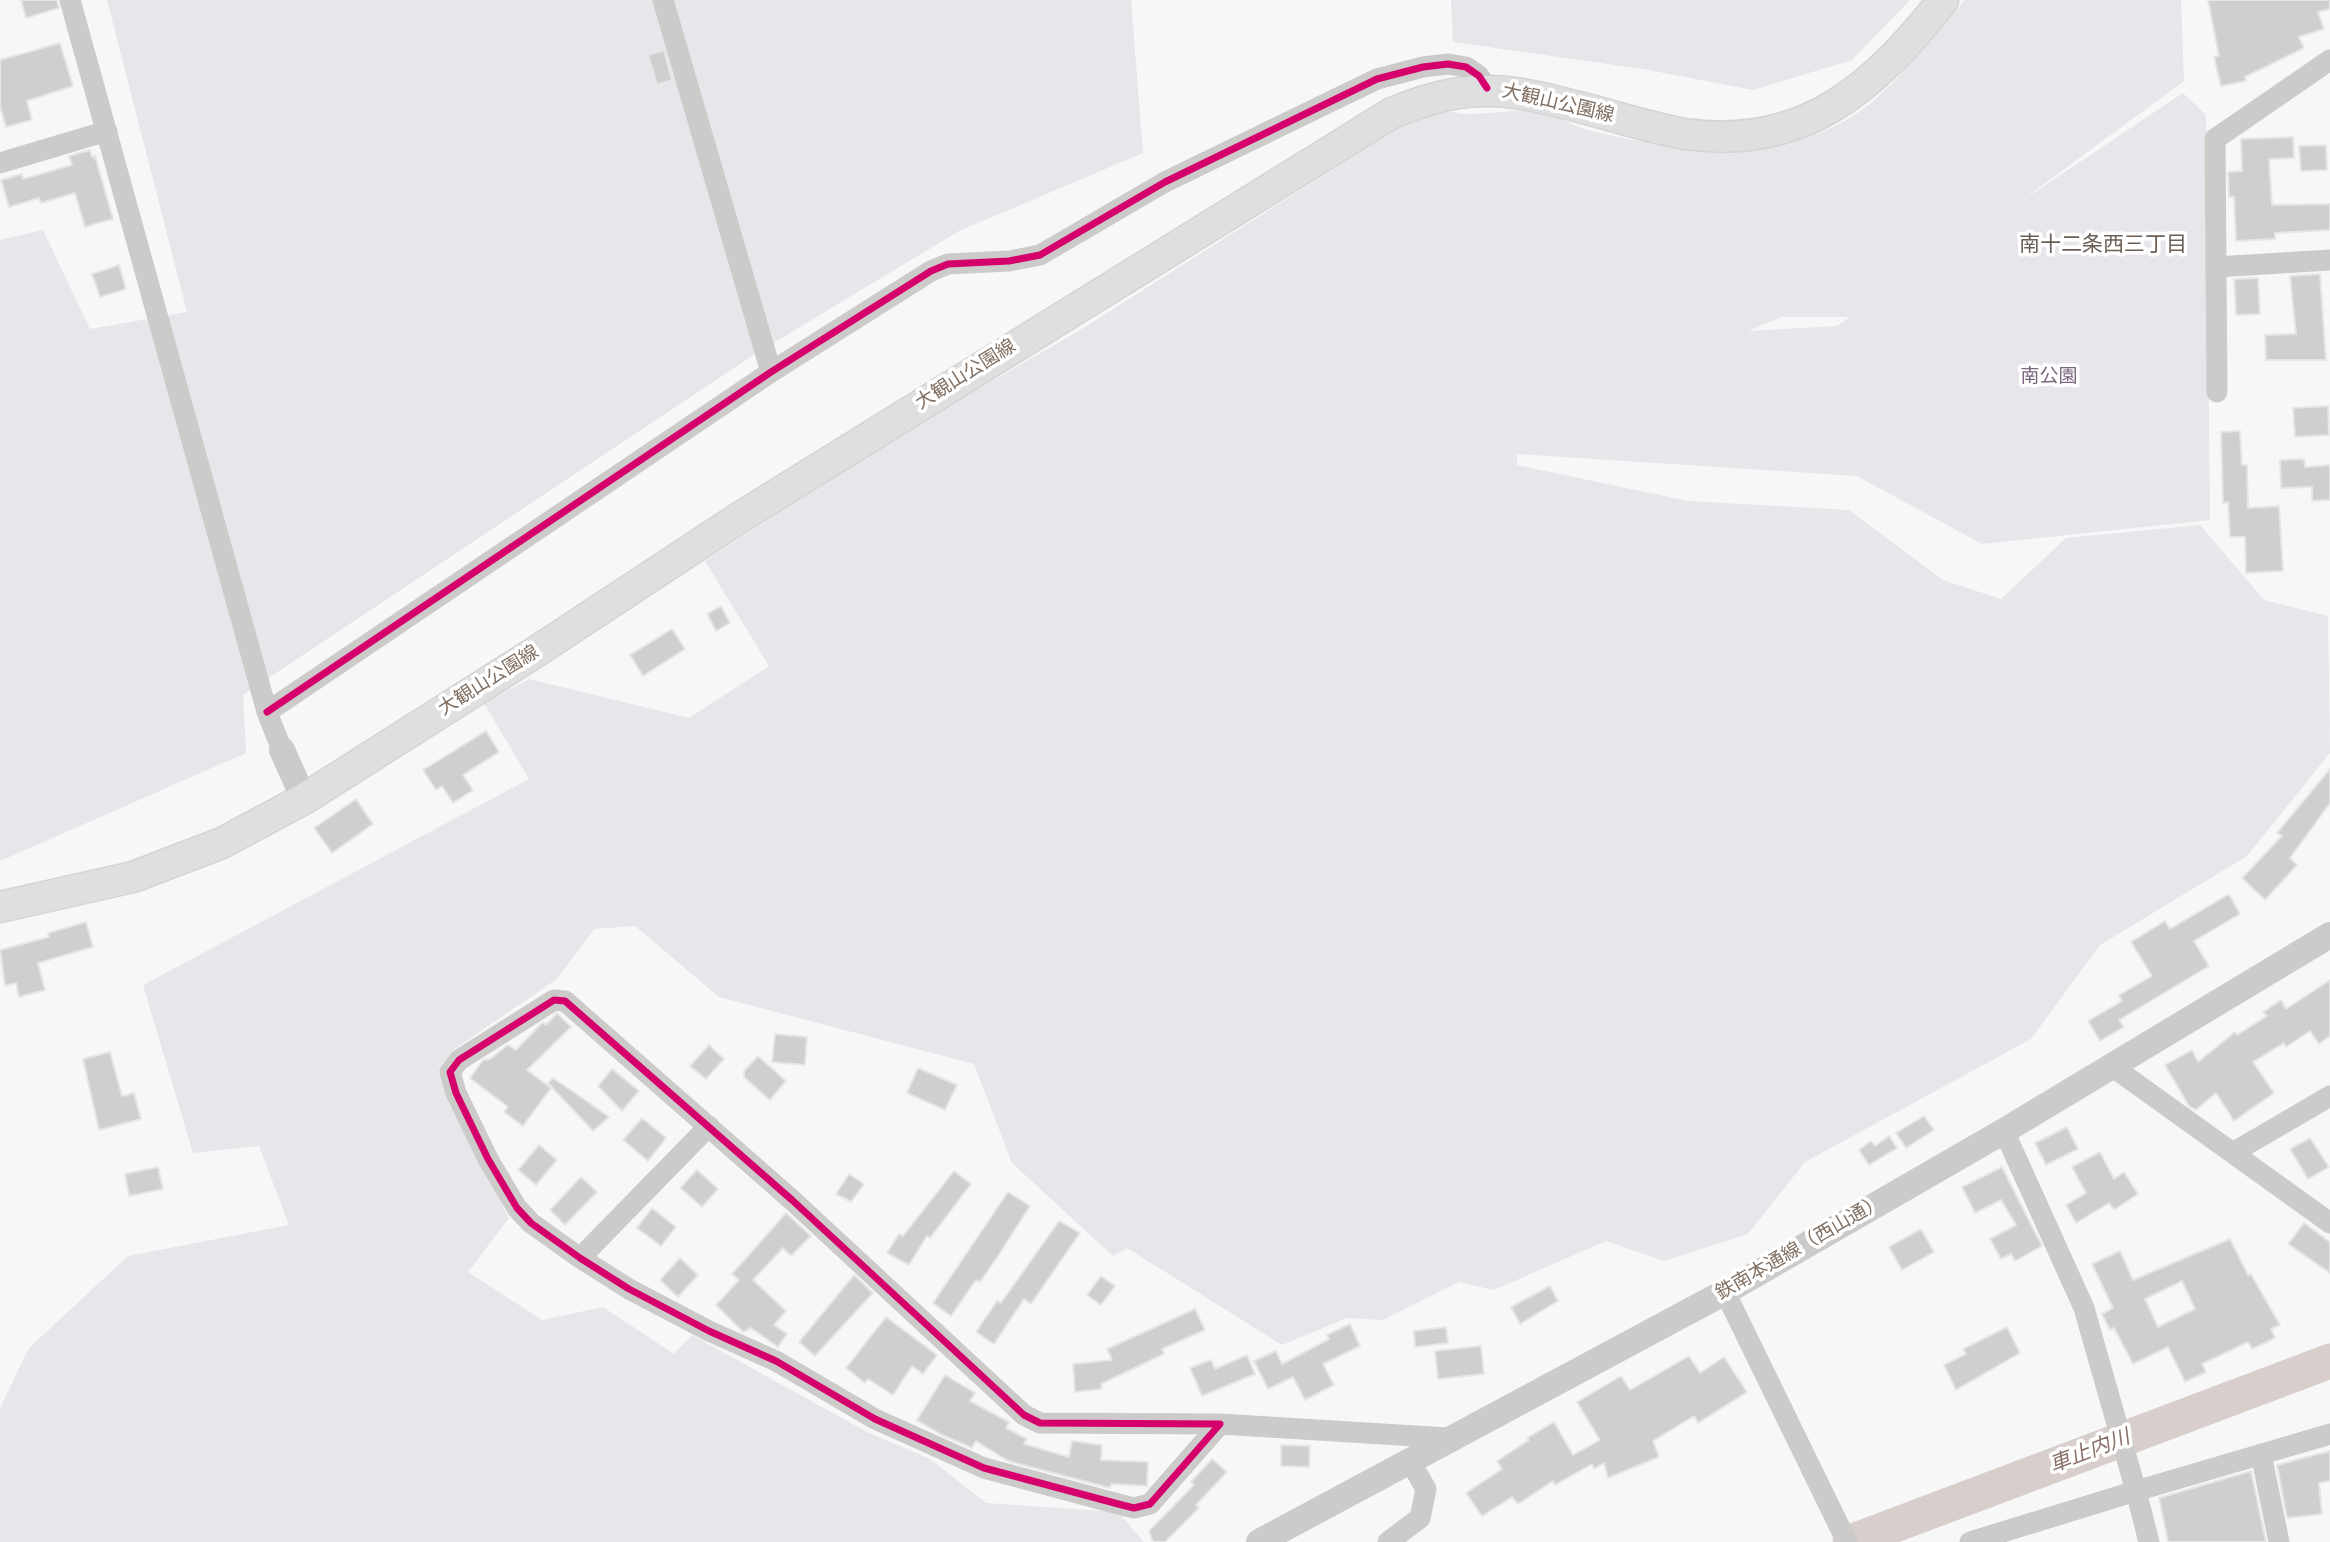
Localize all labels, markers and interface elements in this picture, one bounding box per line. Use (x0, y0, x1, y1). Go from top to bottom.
street label: 大観山公園線 (1500, 80, 1616, 128)
district label: 南十二条西三丁目 (2019, 233, 2187, 259)
street label: 大観山公園線 (912, 335, 1020, 415)
park label: 南公園 (2021, 366, 2077, 388)
street label: 大観山公園線 (435, 641, 543, 721)
street label: 鉄南本通線（西山通） (1712, 1191, 1888, 1305)
water label: 車止内川 (2046, 1425, 2134, 1479)

